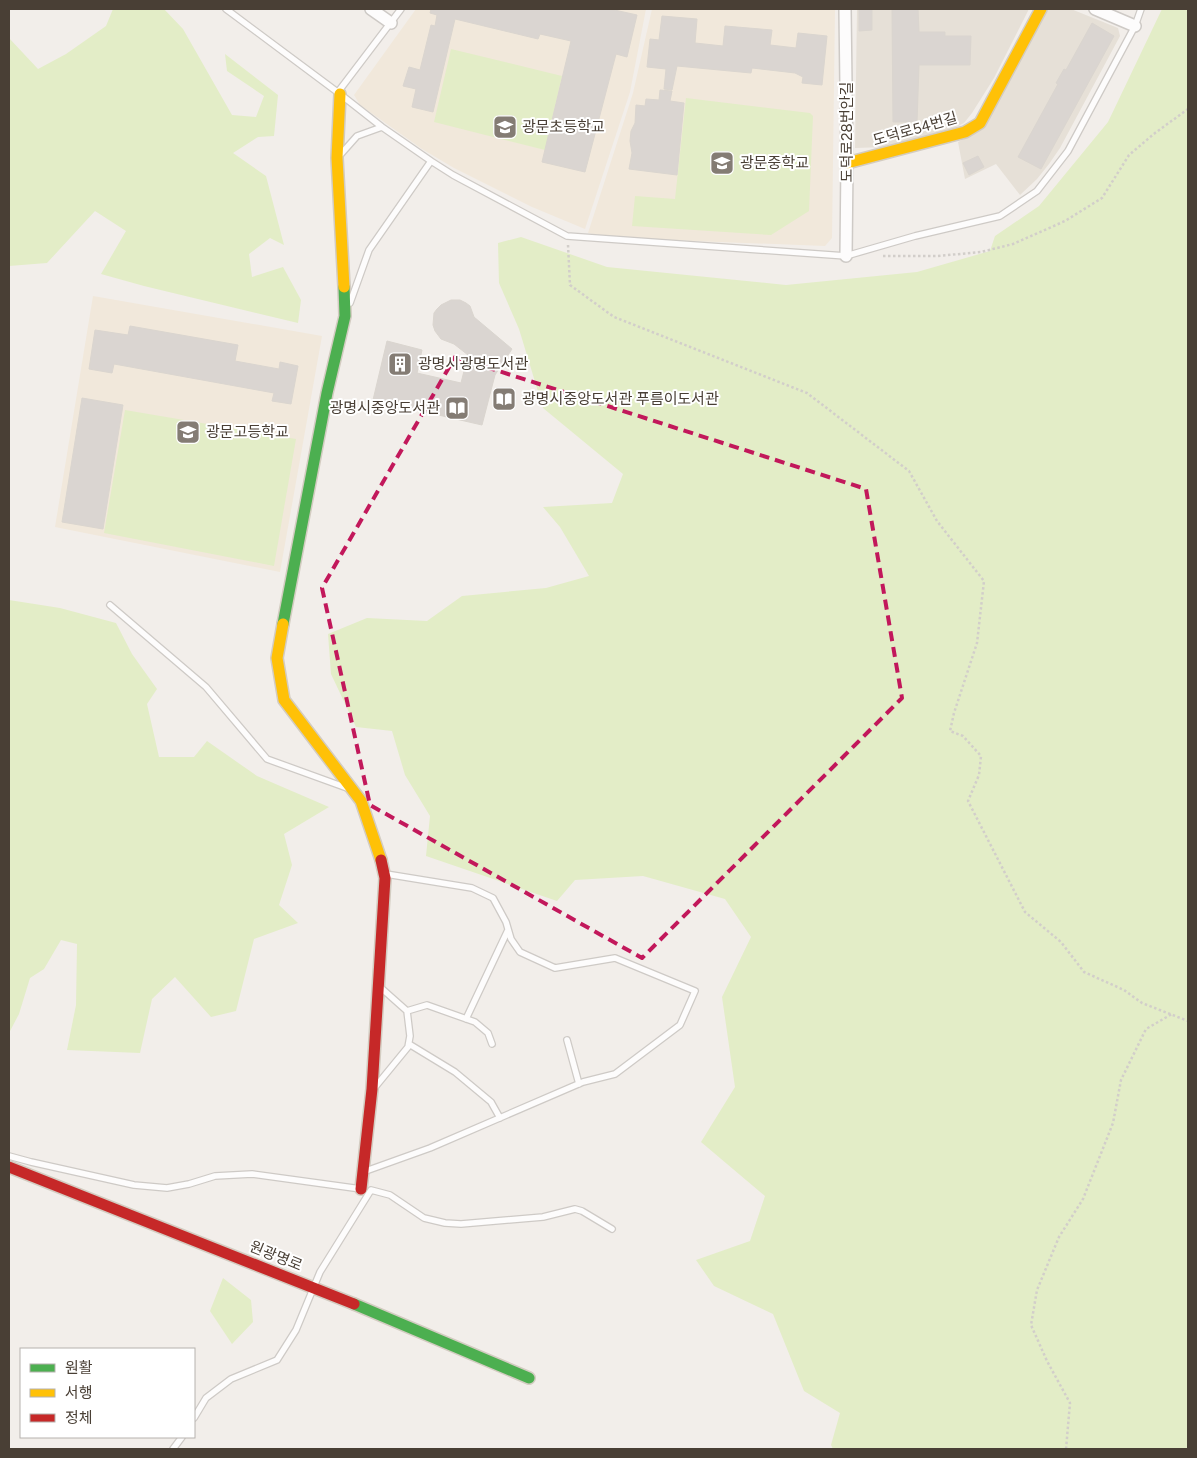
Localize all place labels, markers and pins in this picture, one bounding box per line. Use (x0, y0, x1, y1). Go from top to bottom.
school or university icon: 광문초등학교 (492, 114, 518, 140)
place label: 광문초등학교 (522, 118, 605, 136)
school or university icon: 광문중학교 (709, 150, 735, 176)
place label: 광문중학교 (740, 154, 809, 172)
building icon: 광명시광명도서관 (387, 351, 413, 377)
place label: 광명시광명도서관 (418, 355, 529, 373)
library icon: 광명시중앙도서관 푸름이도서관 (491, 386, 517, 412)
place label: 광명시중앙도서관 푸름이도서관 (522, 390, 719, 408)
library icon: 광명시중앙도서관 (444, 395, 470, 421)
place label: 광명시중앙도서관 (330, 399, 440, 417)
school or university icon: 광문고등학교 (175, 419, 201, 445)
place label: 광문고등학교 (206, 423, 289, 441)

